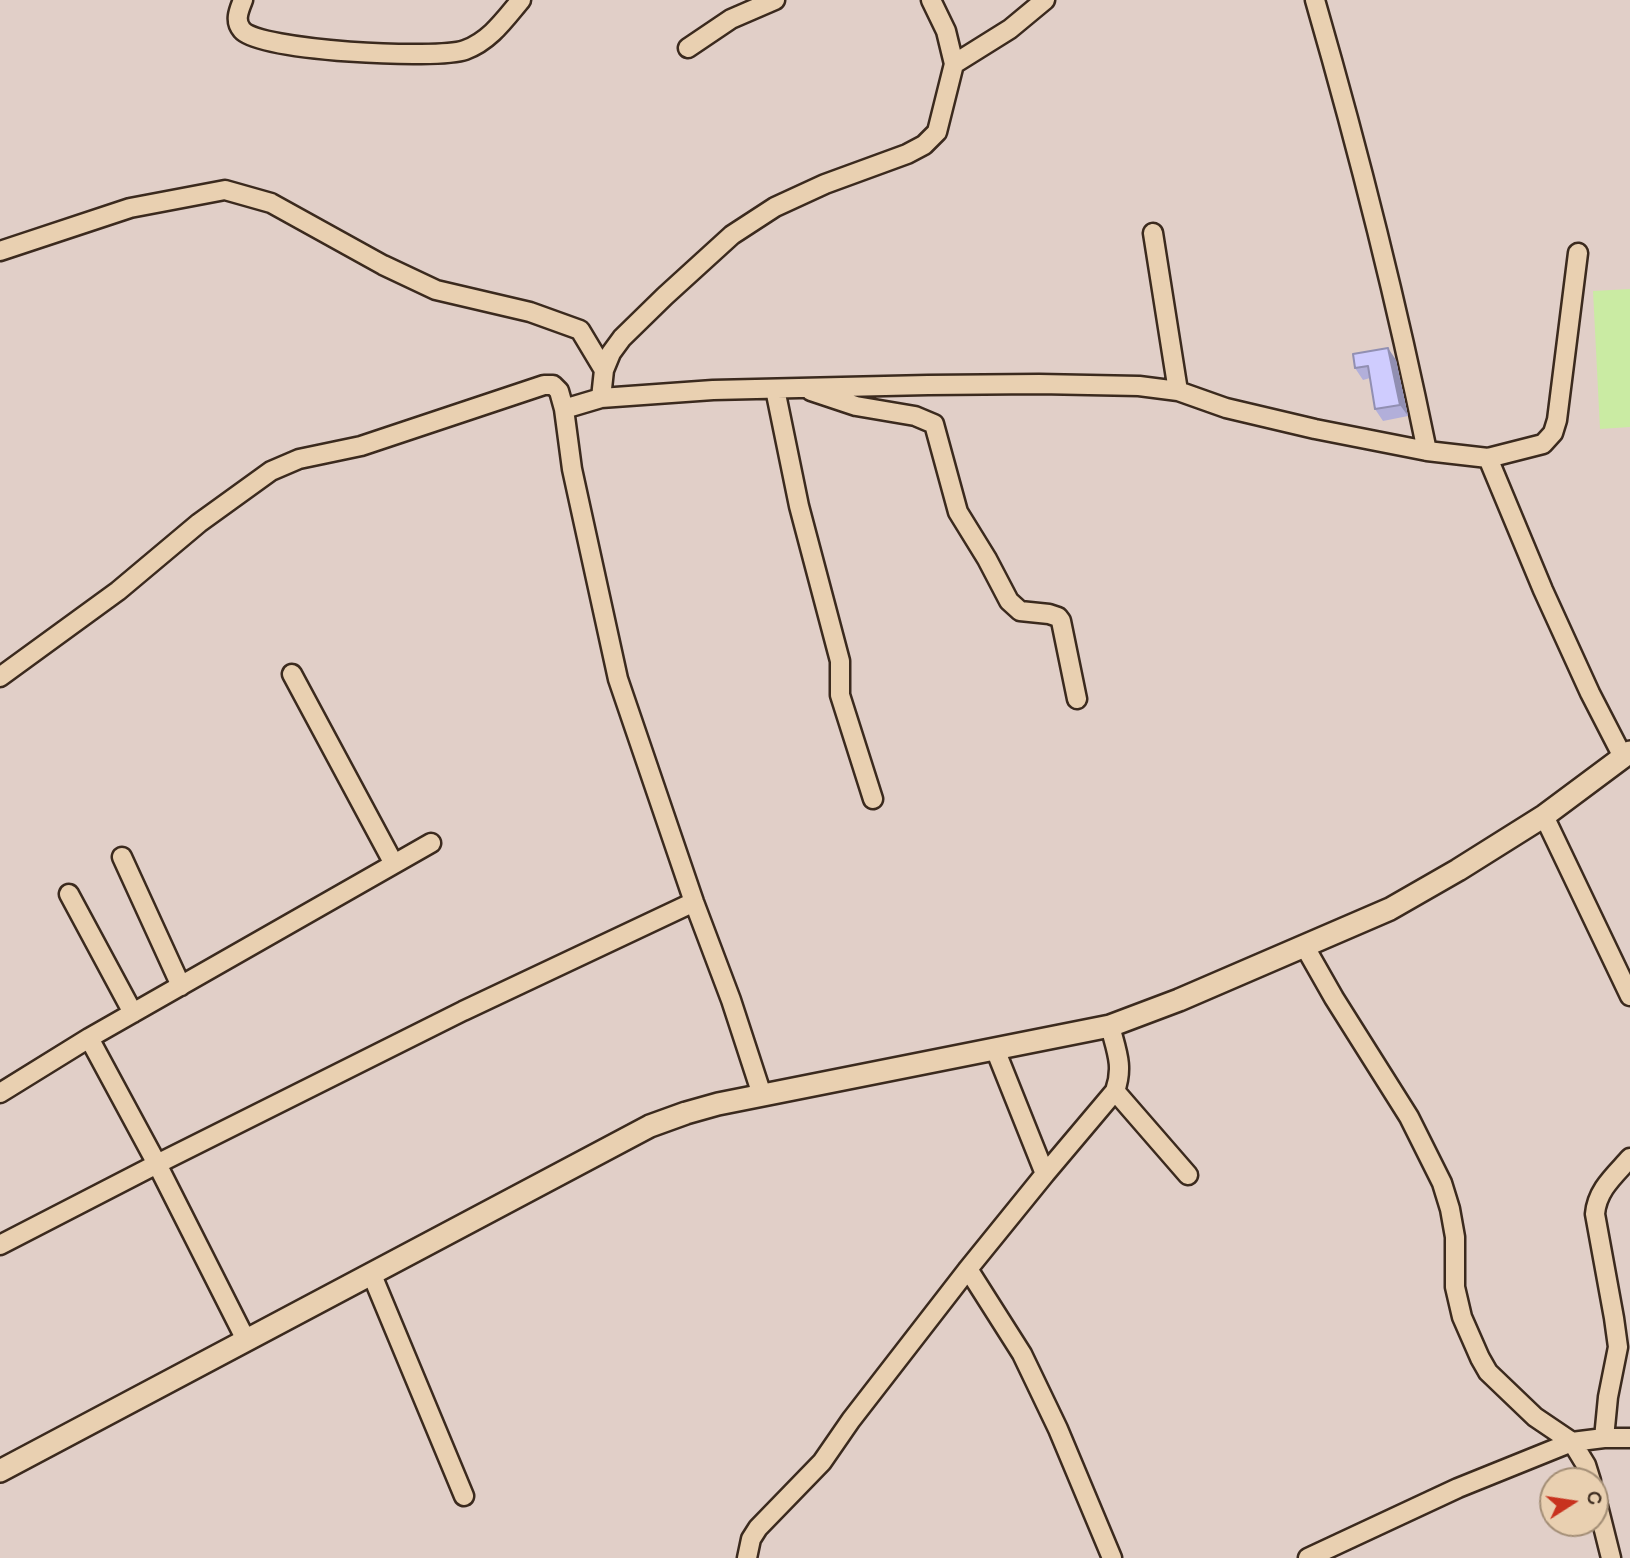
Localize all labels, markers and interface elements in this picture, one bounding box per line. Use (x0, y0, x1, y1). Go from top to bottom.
north arrow (1539, 1467, 1609, 1537)
text: С (1580, 1489, 1606, 1507)

